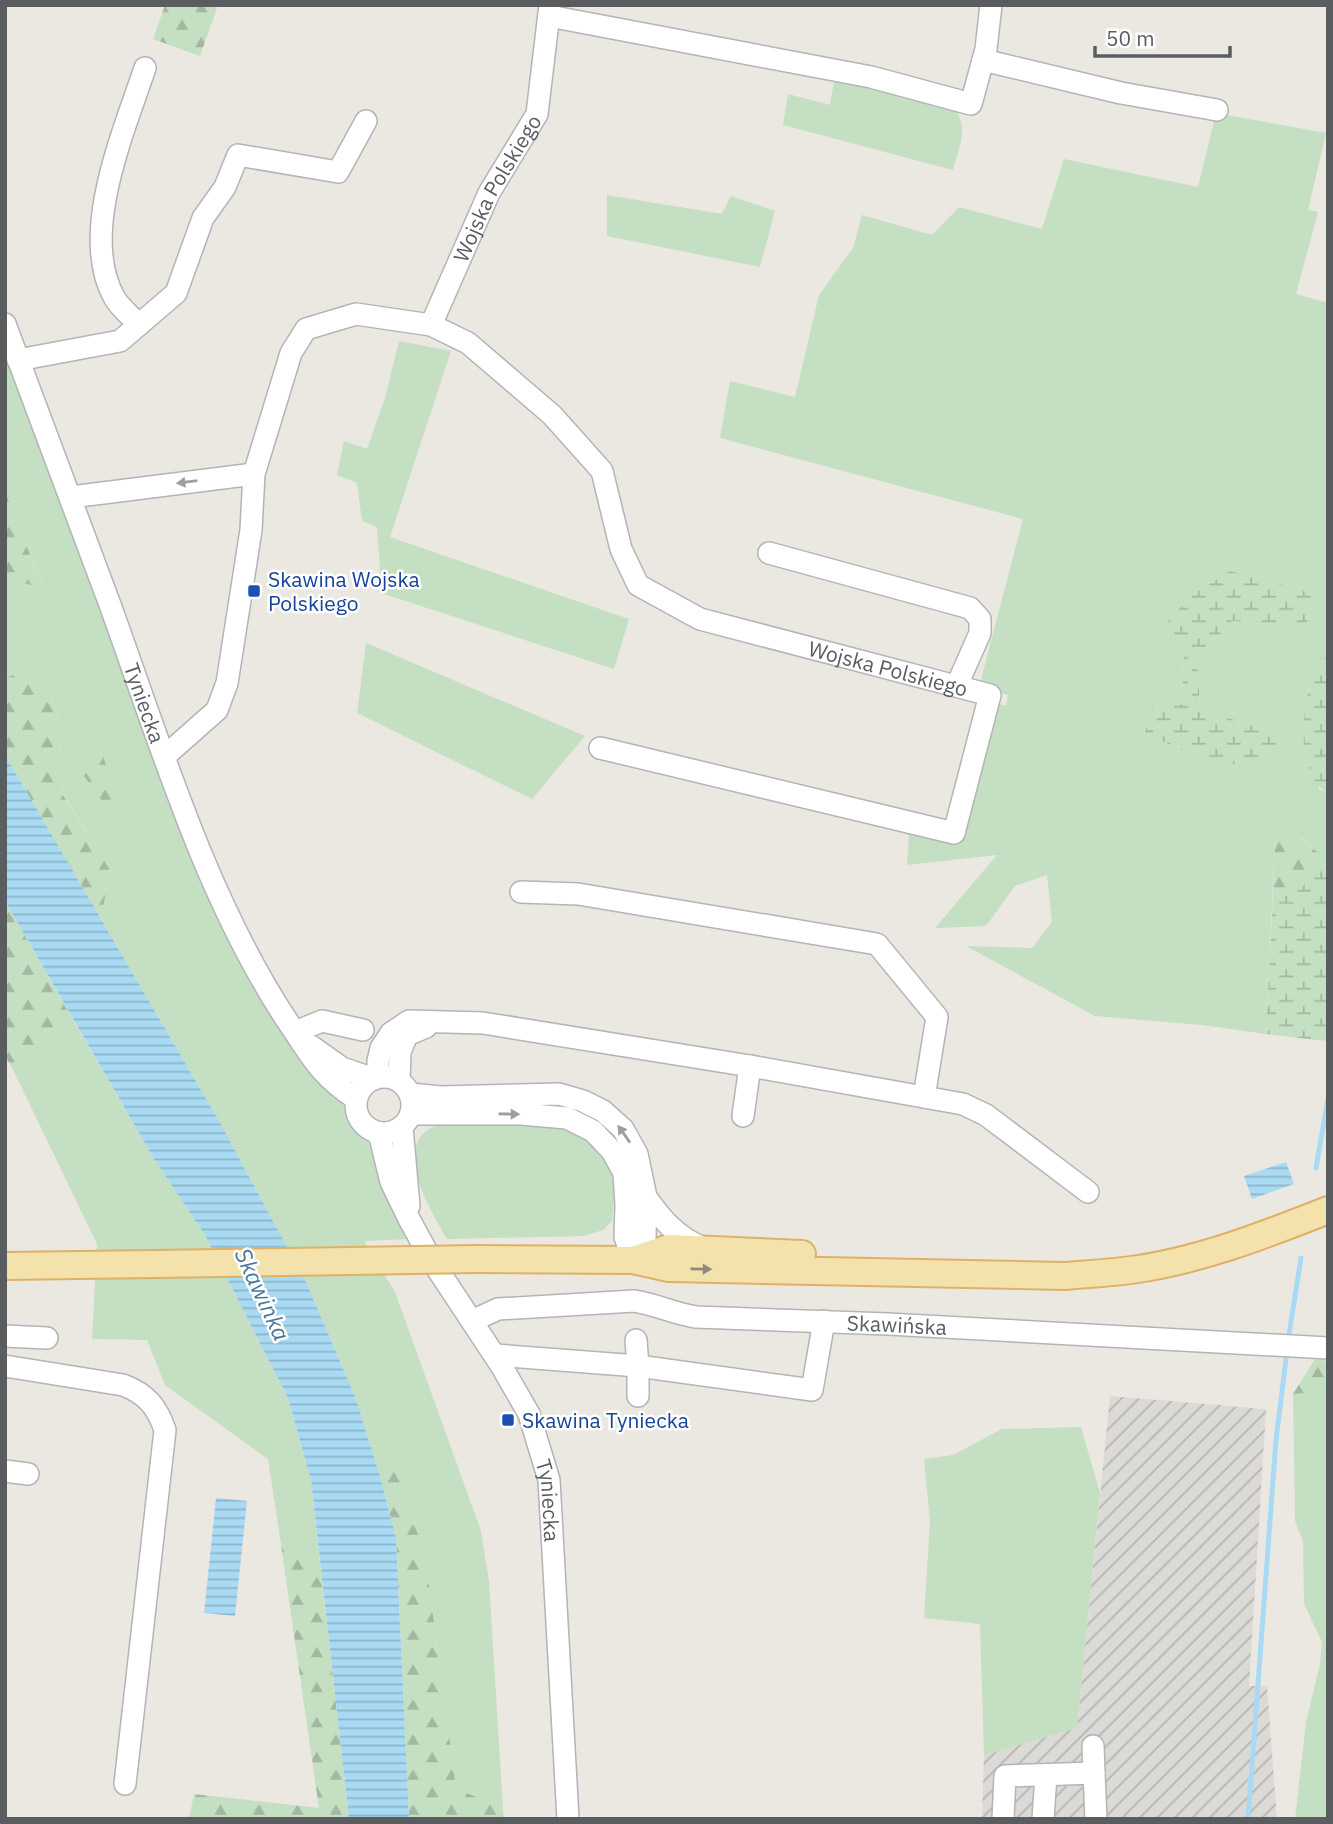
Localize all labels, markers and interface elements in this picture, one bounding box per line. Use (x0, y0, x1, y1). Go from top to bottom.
scale bar (1095, 14, 1230, 58)
text: 50 m (1106, 24, 1155, 52)
street label: Wojska Polskiego (446, 109, 547, 266)
one-way arrow (176, 477, 198, 488)
place label: Skawina Wojska Polskiego (268, 565, 420, 617)
marker: Skawina Wojska Polskiego (246, 583, 262, 599)
street label: Wojska Polskiego (805, 634, 971, 703)
street label: Tyniecka (118, 659, 172, 747)
one-way arrow (498, 1108, 520, 1120)
one-way arrow (617, 1125, 631, 1143)
water label: Skawinka (228, 1243, 298, 1345)
one-way arrow (690, 1263, 712, 1274)
street label: Skawińska (846, 1309, 948, 1341)
place label: Skawina Tyniecka (522, 1406, 689, 1434)
marker: Skawina Tyniecka (500, 1412, 516, 1428)
street label: Tyniecka (529, 1456, 566, 1543)

